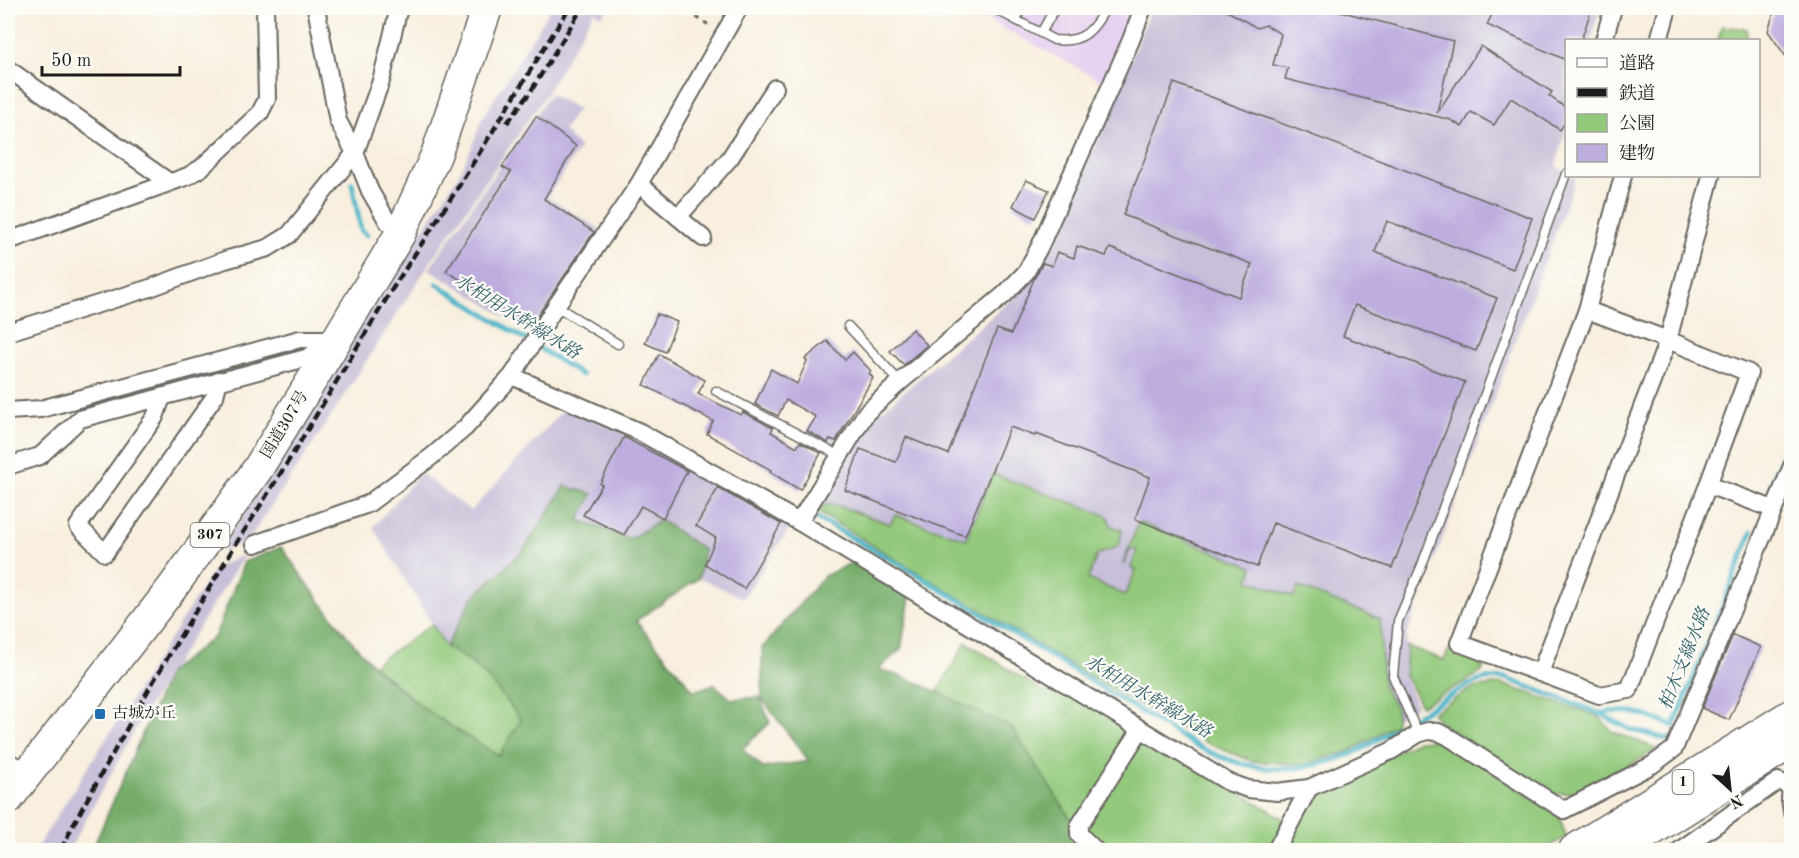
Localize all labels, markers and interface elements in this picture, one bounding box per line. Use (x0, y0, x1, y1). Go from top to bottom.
scale bar (42, 39, 180, 77)
legend (1565, 39, 1760, 177)
text: 50 m (51, 52, 91, 70)
text: 道路 (1619, 53, 1655, 73)
text: 鉄道 (1619, 83, 1655, 103)
text: 公園 (1619, 114, 1655, 133)
text: 建物 (1619, 143, 1655, 163)
water label: 水柏用水幹線水路 (451, 270, 586, 364)
street label: 国道307号 (257, 387, 311, 462)
road number: 307 (190, 523, 230, 547)
water label: 柏木支線水路 (1655, 603, 1714, 712)
water label: 水柏用水幹線水路 (1082, 650, 1217, 743)
place label: 古城が丘 (112, 704, 176, 722)
marker: 古城が丘 (93, 707, 107, 721)
north arrow (1700, 759, 1760, 819)
road number: 1 (1672, 770, 1694, 794)
text: N (1726, 791, 1745, 811)

